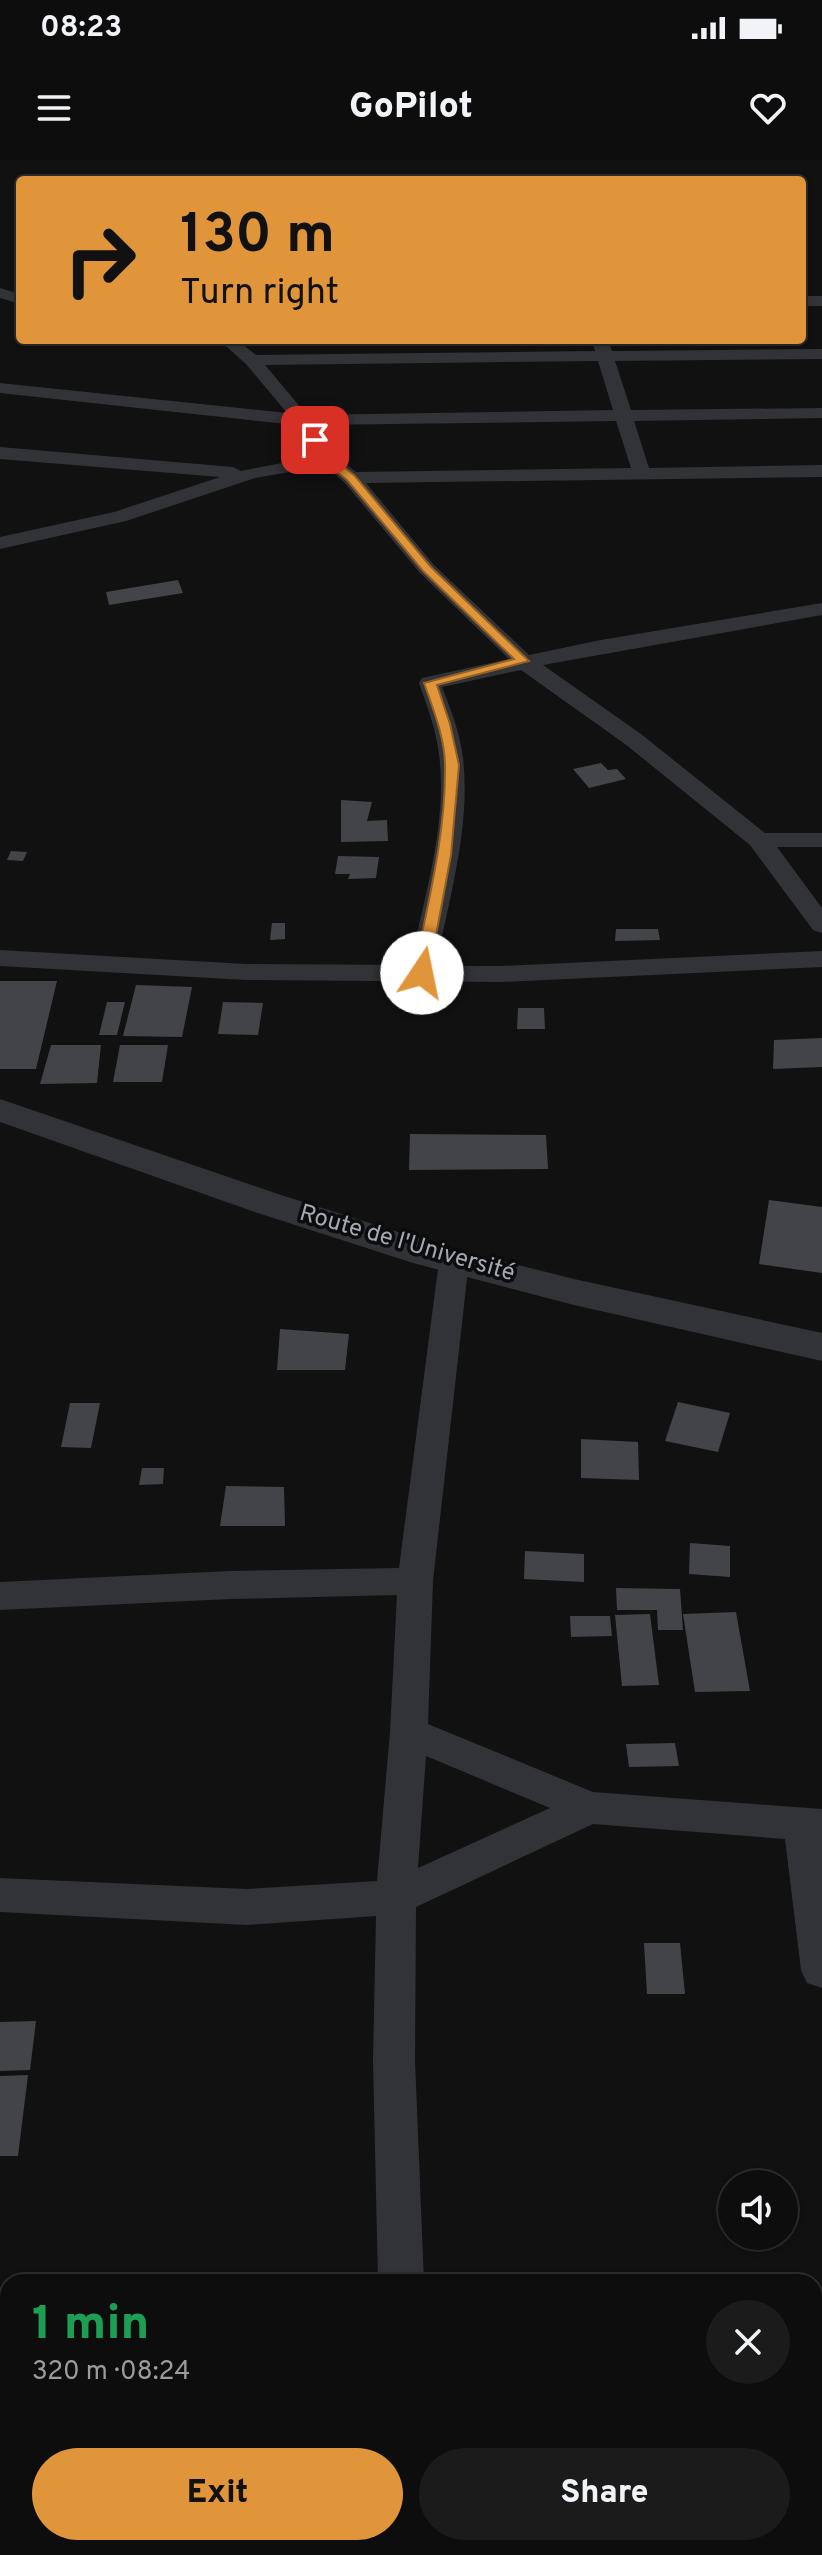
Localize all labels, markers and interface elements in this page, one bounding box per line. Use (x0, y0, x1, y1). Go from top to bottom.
text: 08:23 (40, 10, 122, 47)
text: GoPilot (349, 85, 473, 131)
icon: menu (32, 86, 76, 130)
icon: heart (746, 86, 790, 130)
text: 130 m (180, 202, 335, 272)
icon: right (48, 208, 152, 312)
text: Turn right (180, 271, 339, 317)
pin (281, 406, 349, 474)
icon: arrive (293, 418, 337, 462)
position arrow (380, 931, 464, 1015)
street label: Route de l'Université (296, 1199, 518, 1289)
map controls (718, 2170, 798, 2250)
button: sound (718, 2170, 798, 2250)
text: 1 min (32, 2296, 149, 2356)
button: close (706, 2300, 790, 2384)
text: 320 m · 08:24 (32, 2356, 190, 2389)
button: Exit (32, 2448, 403, 2540)
button: Share (419, 2448, 790, 2540)

